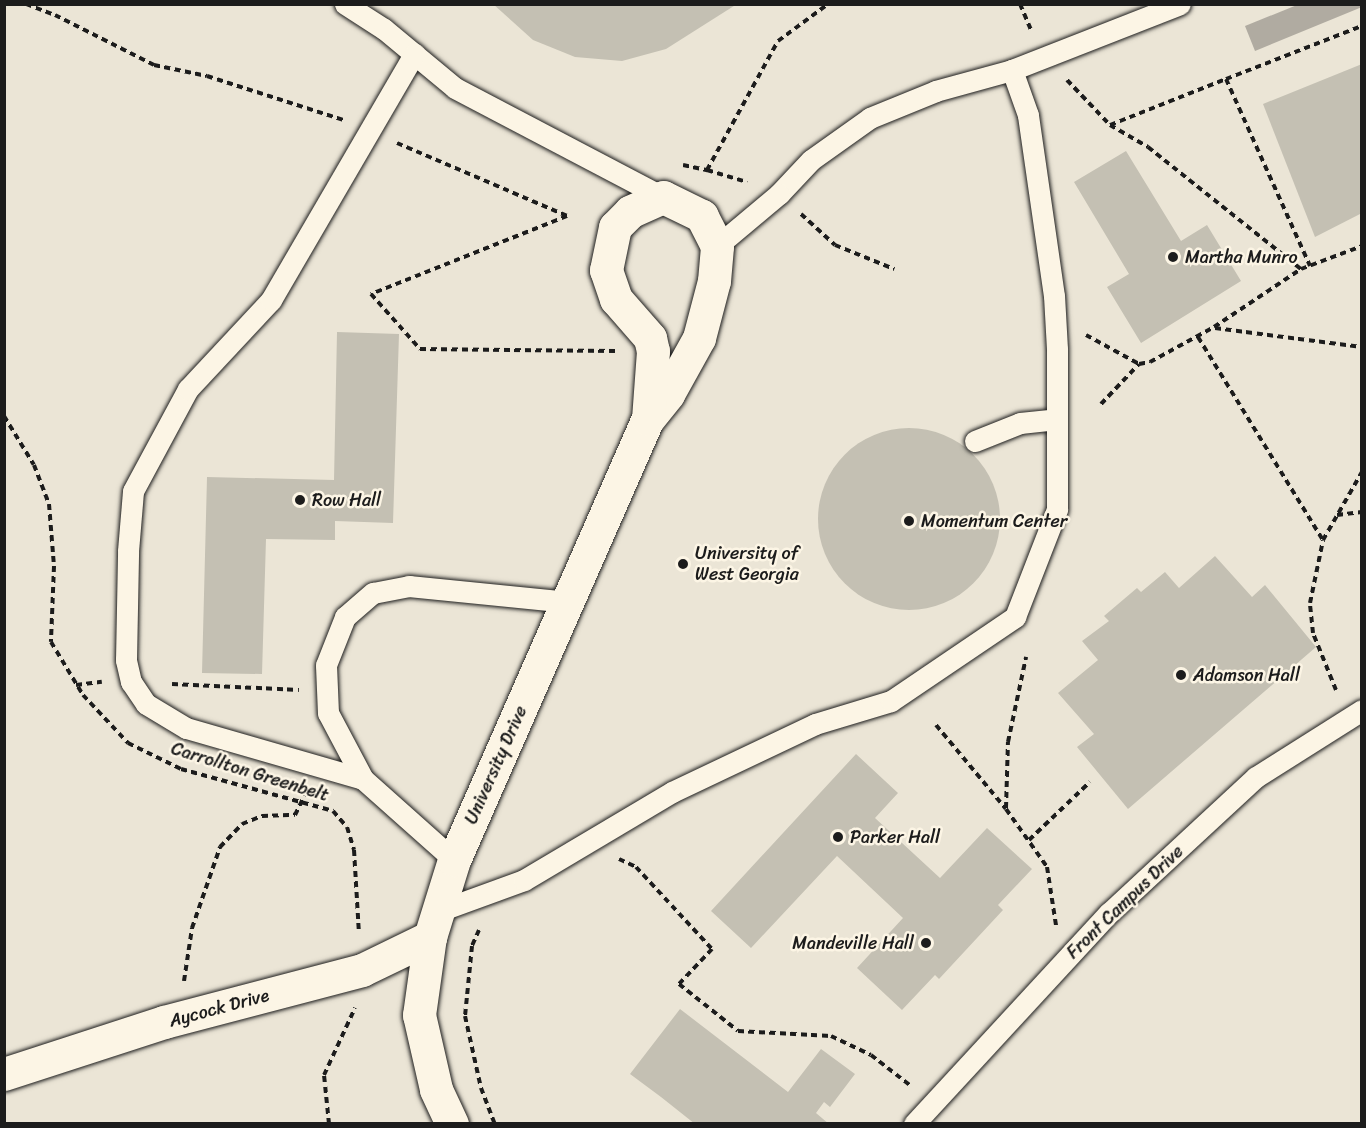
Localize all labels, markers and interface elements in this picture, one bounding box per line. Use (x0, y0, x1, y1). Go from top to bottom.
place label: Martha Munro (1185, 246, 1298, 268)
marker: Martha Munro (1166, 250, 1180, 264)
place label: Row Hall (312, 489, 381, 511)
marker: Row Hall (293, 493, 307, 507)
place label: Momentum Center (921, 510, 1068, 532)
marker: Momentum Center (902, 514, 916, 528)
place label: University of West Georgia (695, 543, 799, 586)
marker: University of West Georgia (676, 557, 690, 571)
place label: Adamson Hall (1193, 664, 1300, 686)
marker: Adamson Hall (1174, 668, 1188, 682)
street label: University Drive (460, 702, 532, 828)
street label: Carrollton Greenbelt (169, 738, 331, 806)
place label: Parker Hall (850, 826, 940, 848)
marker: Parker Hall (831, 830, 845, 844)
street label: Front Campus Drive (1062, 841, 1188, 963)
place label: Mandeville Hall (792, 932, 914, 954)
marker: Mandeville Hall (919, 936, 933, 950)
street label: Aycock Drive (166, 984, 272, 1032)

